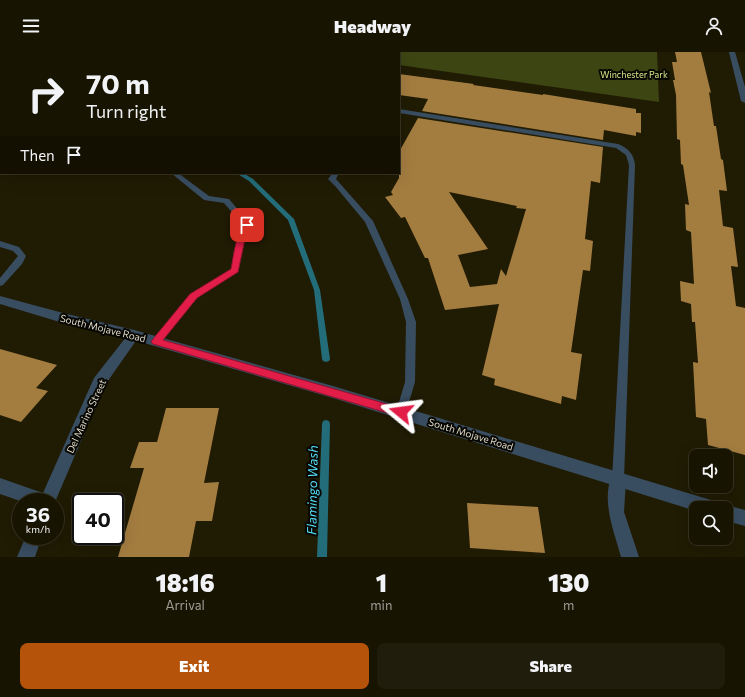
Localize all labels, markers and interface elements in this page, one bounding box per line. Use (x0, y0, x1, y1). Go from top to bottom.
icon: menu (20, 15, 42, 37)
text: Headway (334, 15, 411, 37)
icon: person (703, 15, 725, 37)
text: 70 m (86, 66, 150, 100)
icon: right (20, 68, 72, 120)
park label: Winchester Park (600, 69, 668, 80)
text: Turn right (86, 100, 166, 122)
icon: arrive (63, 144, 85, 166)
text: Then (20, 146, 55, 164)
pin (230, 208, 264, 242)
icon: arrive (236, 214, 258, 236)
street label: South Mojave Road (59, 312, 147, 345)
street label: Del Marino Street (64, 377, 108, 455)
position arrow (380, 391, 422, 433)
street label: South Mojave Road (427, 415, 515, 453)
water label: Flamingo Wash (303, 445, 321, 535)
map controls (689, 449, 733, 545)
button: sound (689, 449, 733, 493)
speed limit sign: 40 (72, 493, 124, 545)
button: search (689, 501, 733, 545)
text: 36 (26, 502, 50, 526)
text: km/h (26, 523, 50, 535)
text: 18:16 (156, 568, 215, 597)
text: 1 (376, 568, 387, 597)
text: 130 (548, 568, 589, 597)
text: Arrival (165, 597, 205, 613)
text: min (370, 597, 392, 613)
text: m (563, 597, 574, 613)
button: Exit (20, 643, 369, 689)
button: Share (377, 643, 725, 689)

